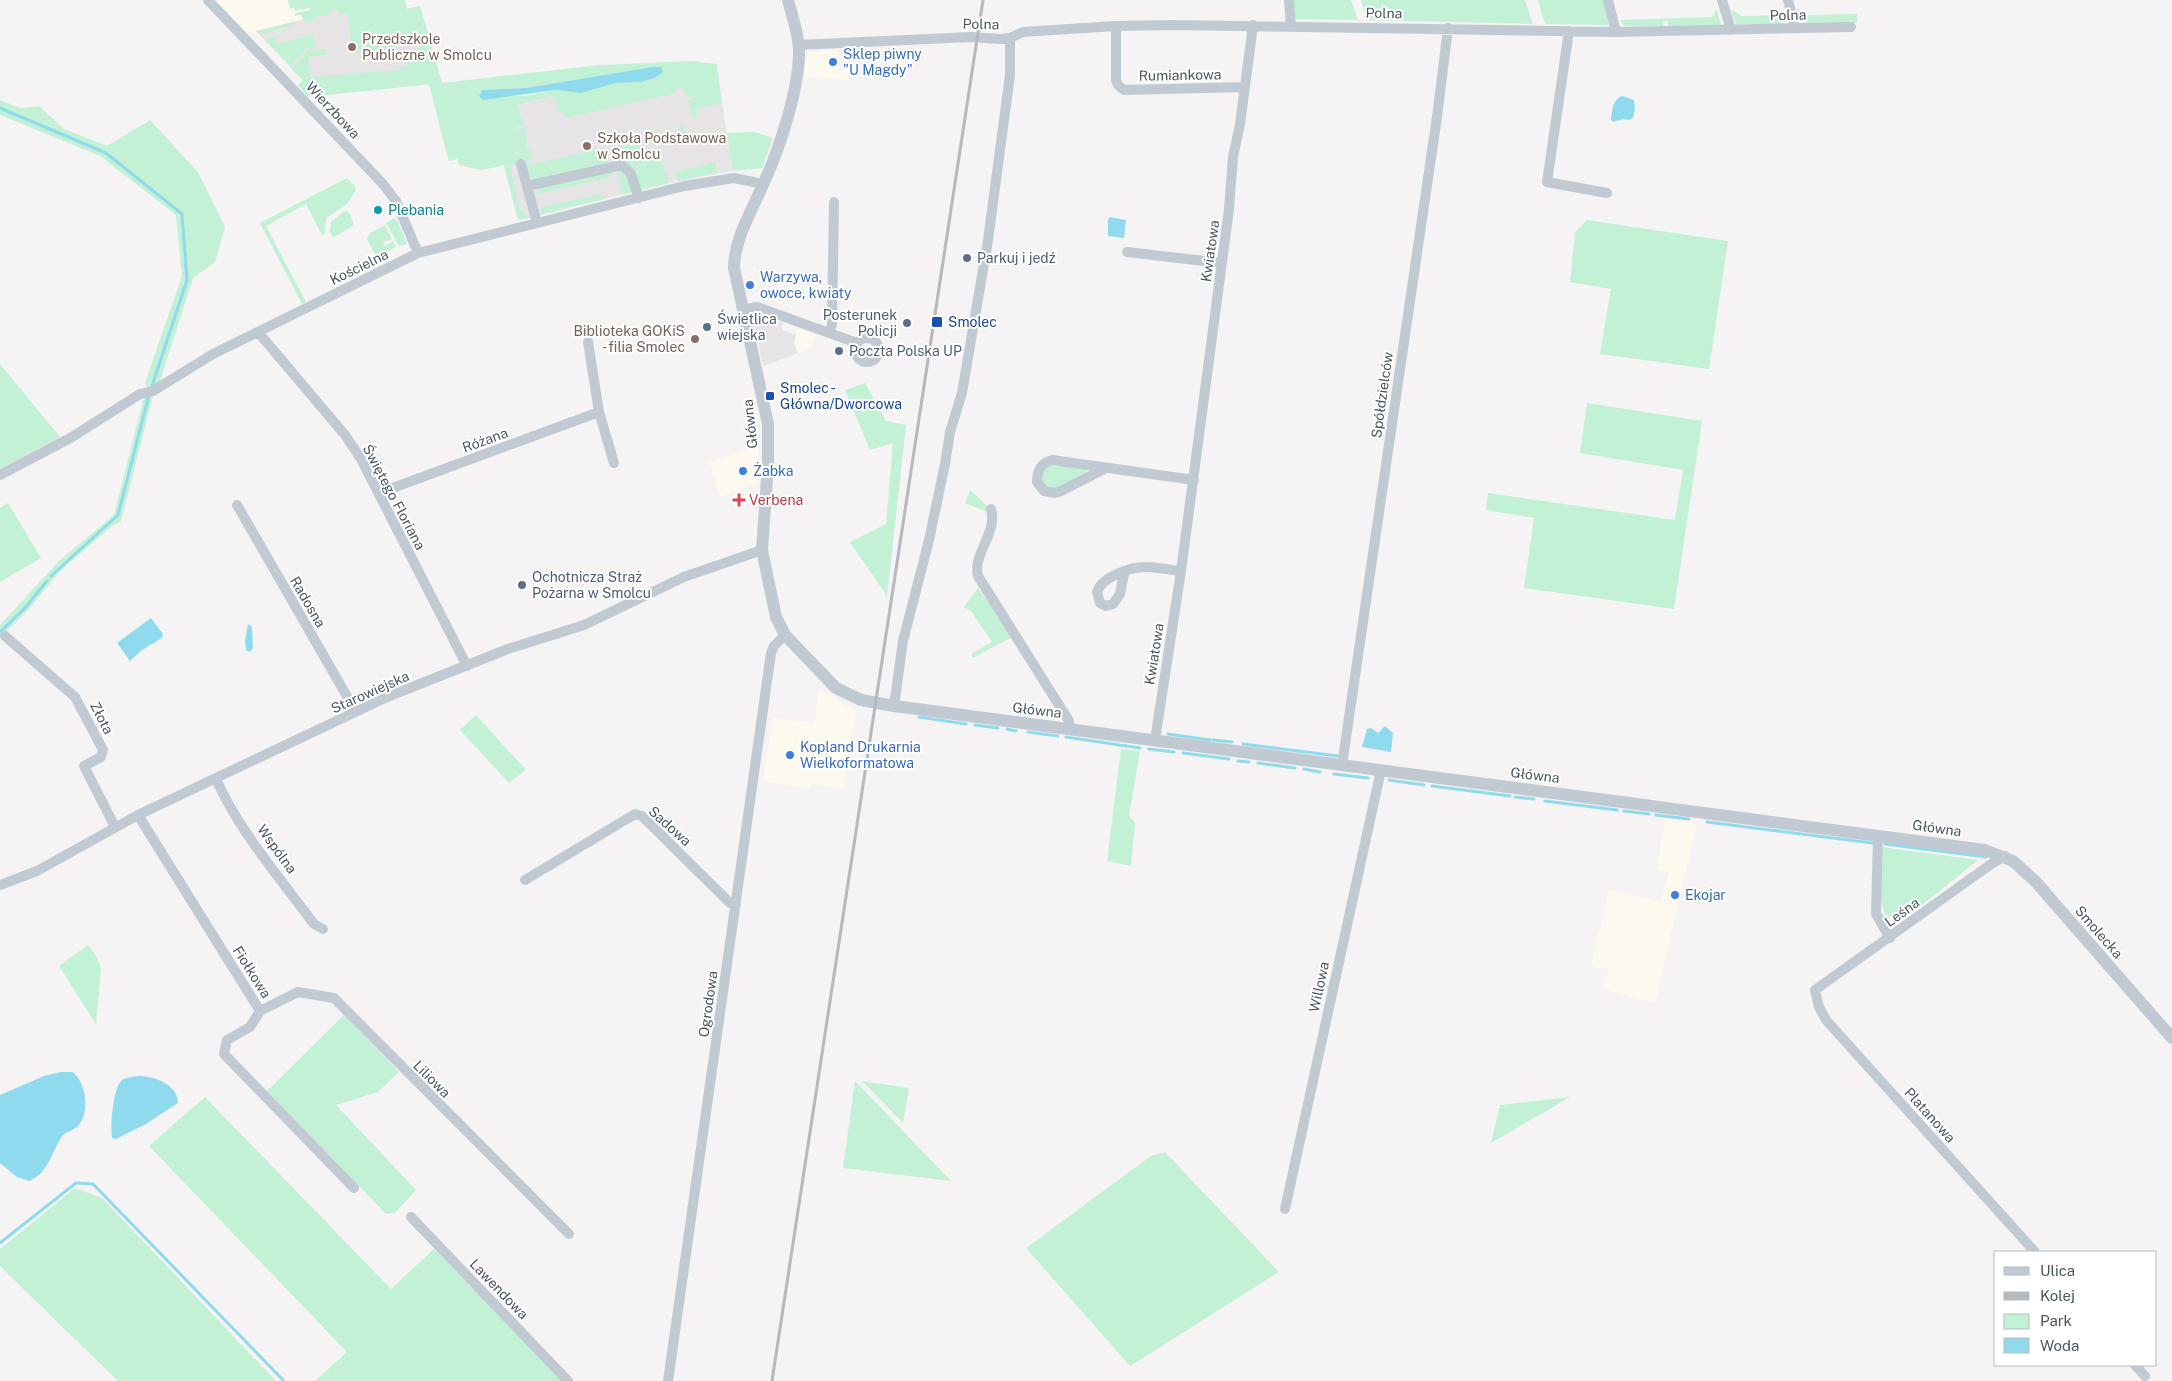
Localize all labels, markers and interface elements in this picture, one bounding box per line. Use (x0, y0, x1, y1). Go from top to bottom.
street label: Polna (1366, 5, 1402, 21)
street label: Polna (1770, 7, 1806, 23)
street label: Polna (963, 16, 999, 32)
place label: Przedszkole Publiczne w Smolcu (362, 31, 492, 63)
marker: Przedszkole Publiczne w Smolcu (346, 41, 358, 53)
place label: Sklep piwny "U Magdy" (843, 46, 922, 78)
marker: Sklep piwny "U Magdy" (827, 56, 839, 68)
street label: Rumiankowa (1138, 66, 1222, 84)
street label: Wierzbowa (303, 78, 363, 142)
place label: Szkoła Podstawowa w Smolcu (597, 130, 726, 162)
marker: Szkoła Podstawowa w Smolcu (581, 140, 593, 152)
place label: Plebania (388, 202, 444, 218)
marker: Plebania (372, 204, 384, 216)
street label: Kwiatowa (1198, 219, 1222, 283)
street label: Kościelna (327, 246, 391, 288)
place label: Parkuj i jedź (977, 250, 1056, 266)
marker: Parkuj i jedź (961, 252, 973, 264)
place label: Warzywa, owoce, kwiaty (760, 269, 852, 301)
marker: Warzywa, owoce, kwiaty (744, 279, 756, 291)
place label: Posterunek Policji (823, 307, 897, 339)
place label: Świetlica wiejska (717, 309, 777, 343)
place label: Smolec (948, 314, 997, 330)
marker: Smolec (930, 315, 944, 329)
marker: Posterunek Policji (901, 317, 913, 329)
marker: Świetlica wiejska (701, 321, 713, 333)
place label: Biblioteka GOKiS - filia Smolec (574, 323, 685, 355)
marker: Biblioteka GOKiS - filia Smolec (689, 333, 701, 345)
place label: Poczta Polska UP (849, 343, 962, 359)
marker: Poczta Polska UP (833, 345, 845, 357)
street label: Spółdzielców (1368, 351, 1396, 439)
place label: Smolec - Główna/Dworcowa (780, 380, 902, 412)
marker: Smolec - Główna/Dworcowa (764, 390, 776, 402)
street label: Główna (739, 399, 761, 449)
street label: Różana (460, 424, 510, 456)
street label: Świętego Floriana (359, 441, 430, 552)
place label: Żabka (753, 461, 794, 479)
marker: Żabka (737, 465, 749, 477)
place label: Verbena (749, 492, 803, 508)
marker: Verbena (733, 494, 745, 506)
place label: Ochotnicza Straż Pożarna w Smolcu (532, 569, 651, 601)
street label: Radosna (287, 574, 329, 630)
marker: Ochotnicza Straż Pożarna w Smolcu (516, 579, 528, 591)
street label: Kwiatowa (1141, 622, 1167, 686)
street label: Starowiejska (328, 668, 412, 716)
street label: Złota (87, 699, 117, 737)
street label: Główna (1012, 699, 1062, 721)
place label: Kopland Drukarnia Wielkoformatowa (800, 739, 921, 771)
marker: Kopland Drukarnia Wielkoformatowa (784, 749, 796, 761)
street label: Główna (1510, 764, 1560, 786)
street label: Sadowa (645, 803, 695, 849)
street label: Główna (1911, 817, 1963, 839)
street label: Wspólna (254, 822, 300, 876)
place label: Ekojar (1685, 887, 1726, 903)
marker: Ekojar (1669, 889, 1681, 901)
street label: Leśna (1882, 894, 1922, 930)
street label: Smolecka (2072, 903, 2126, 961)
street label: Fiołkowa (230, 943, 274, 1001)
street label: Willowa (1306, 960, 1332, 1014)
street label: Ogrodowa (695, 970, 721, 1038)
street label: Liliowa (410, 1057, 454, 1101)
street label: Platanowa (1901, 1084, 1959, 1146)
legend (1994, 1251, 2157, 1366)
street label: Lawendowa (467, 1256, 531, 1322)
text: Ulica (2040, 1262, 2075, 1279)
text: Kolej (2040, 1287, 2075, 1304)
text: Park (2040, 1312, 2072, 1329)
text: Woda (2040, 1337, 2079, 1354)

